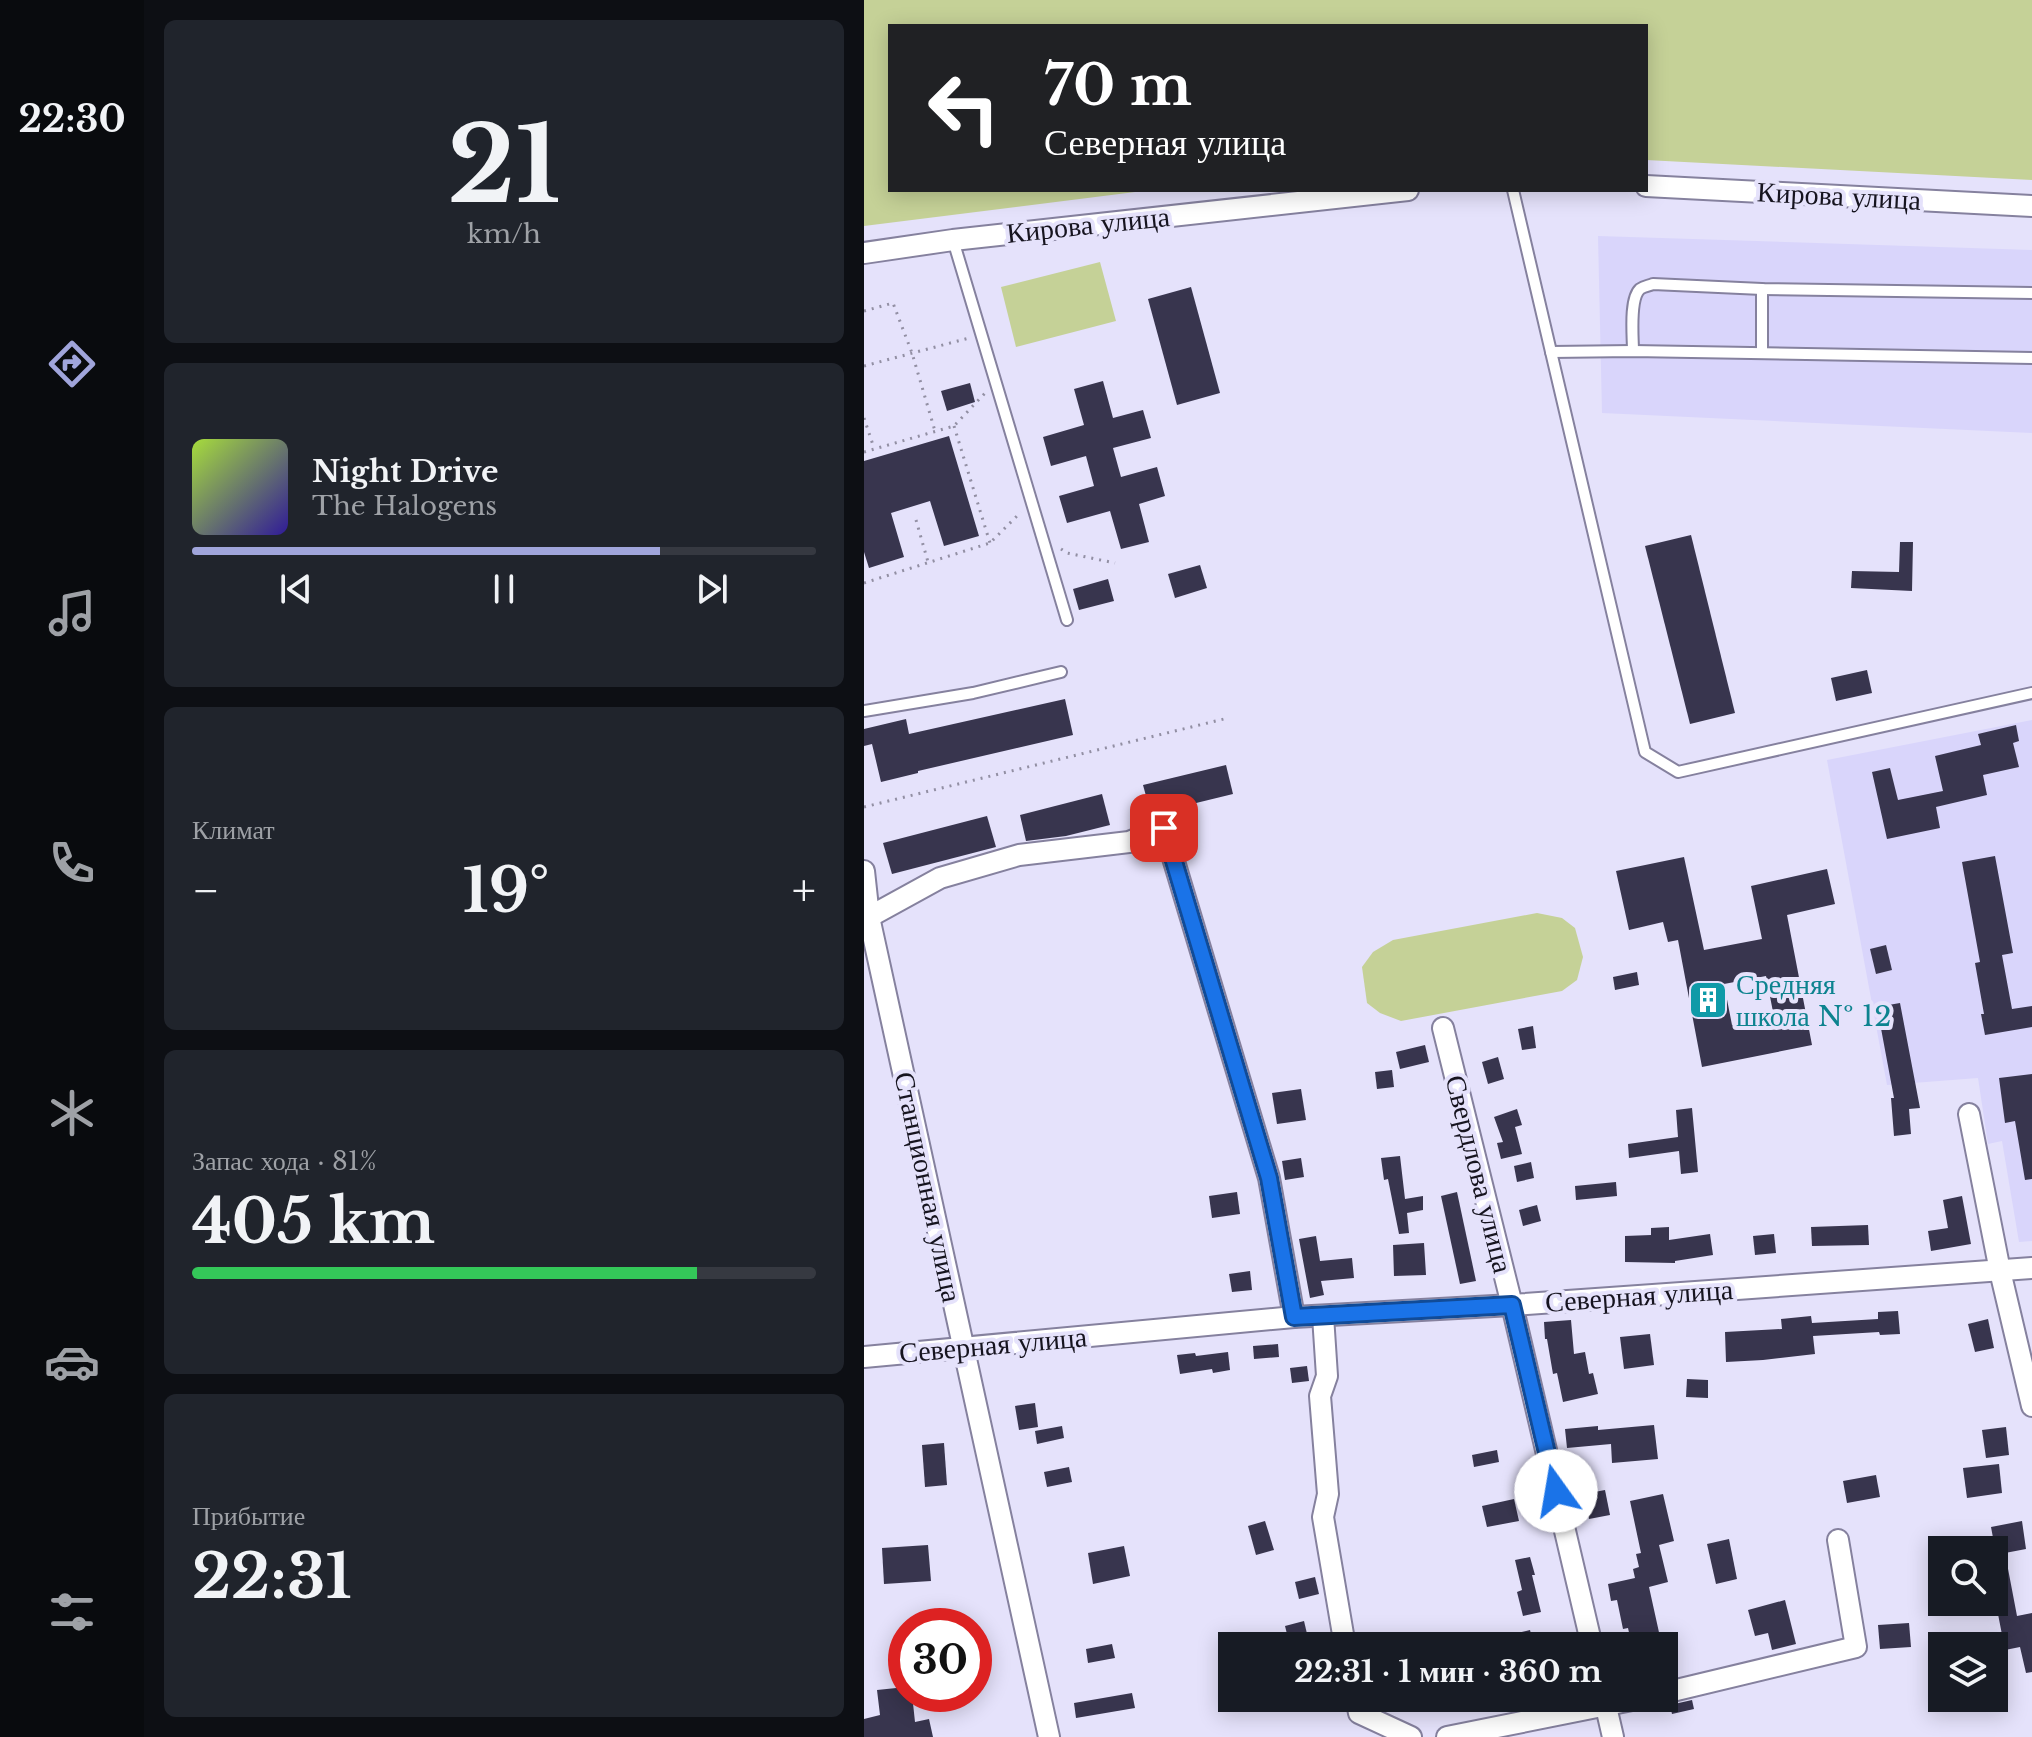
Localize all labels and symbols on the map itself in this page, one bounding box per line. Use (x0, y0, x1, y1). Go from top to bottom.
street label: Кирова улица (1756, 174, 1922, 218)
street label: Кирова улица (1005, 199, 1172, 251)
pin (1130, 794, 1198, 862)
place label: Средняя школа № 12 (1736, 967, 1892, 1034)
building icon: Средняя школа № 12 (1687, 979, 1729, 1021)
street label: Станционная улица (886, 1069, 970, 1306)
street label: Свердлова улица (1438, 1072, 1521, 1277)
street label: Северная улица (1544, 1272, 1735, 1320)
street label: Северная улица (898, 1319, 1089, 1371)
position arrow (1514, 1449, 1598, 1533)
speed limit sign: 30 (888, 1608, 992, 1712)

